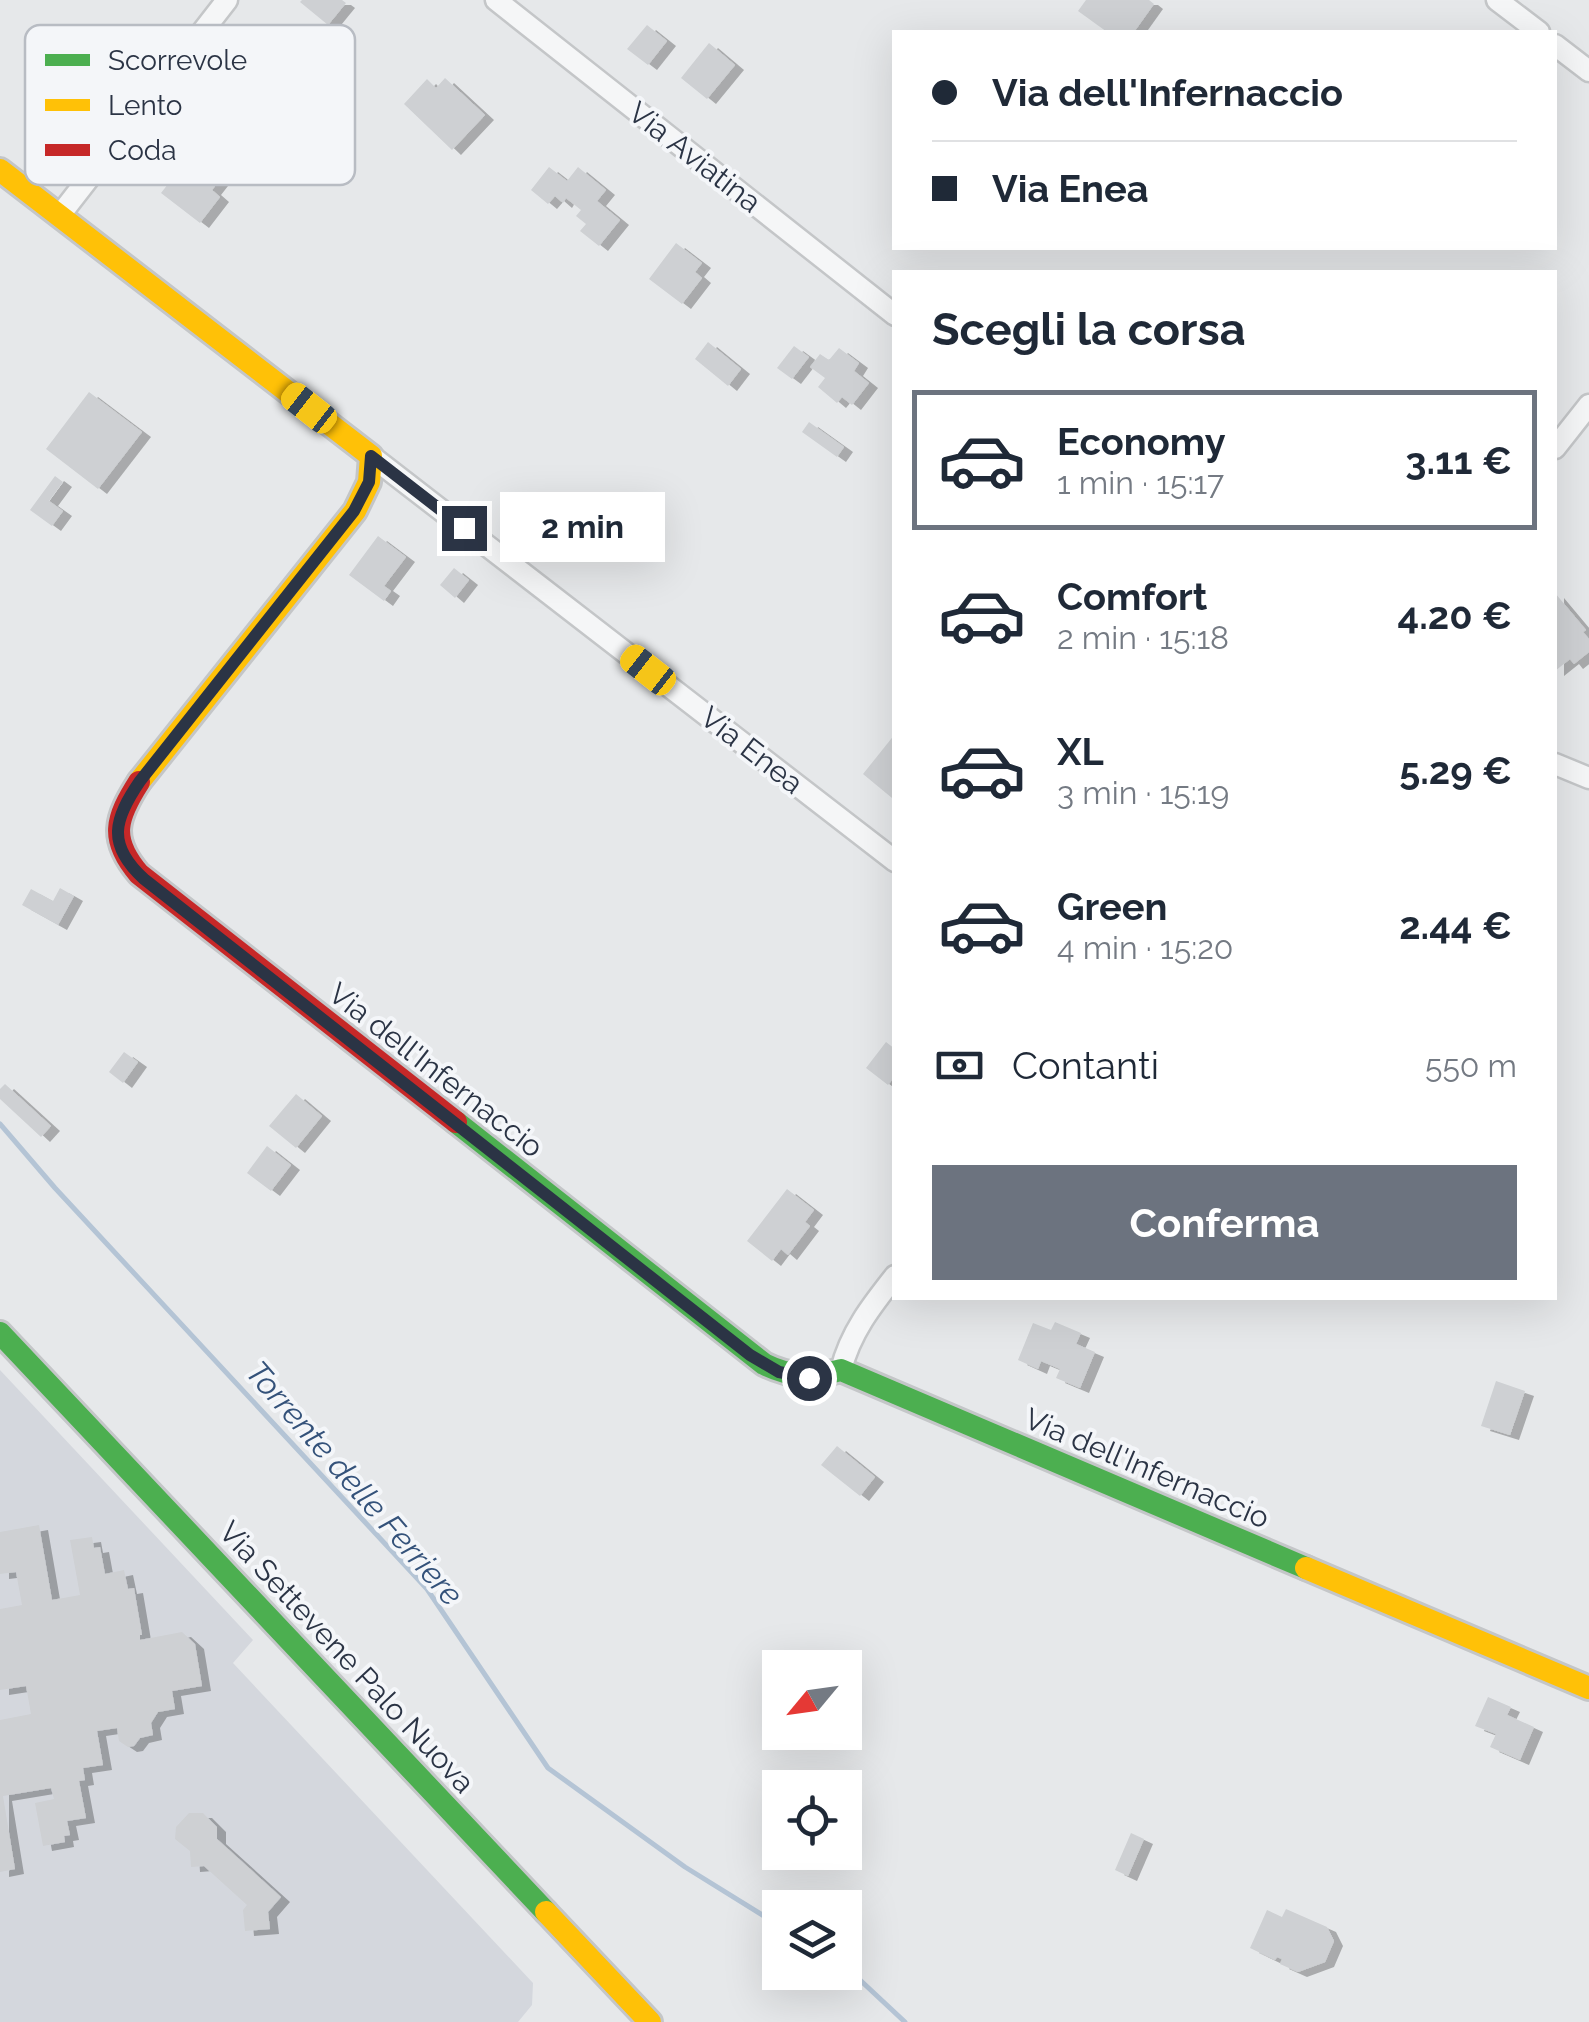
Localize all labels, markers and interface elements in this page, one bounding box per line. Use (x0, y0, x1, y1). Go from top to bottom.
legend (25, 25, 355, 185)
text: Scorrevole (108, 44, 247, 77)
text: Via dell'Infernaccio (992, 70, 1343, 115)
text: Lento (108, 89, 182, 122)
street label: Via Aviatina (622, 94, 768, 220)
text: Coda (108, 134, 177, 167)
text: Via Enea (992, 166, 1149, 211)
text: Scegli la corsa (932, 303, 1246, 356)
car (276, 378, 342, 438)
icon: car (937, 415, 1027, 505)
text: Economy (1057, 419, 1226, 464)
text: 3.11 € (1405, 438, 1512, 483)
text: 1 min · 15:17 (1057, 464, 1224, 501)
callout: 2 min (499, 493, 664, 563)
route end (442, 506, 487, 551)
text: 2 min (541, 508, 624, 545)
icon: car (937, 570, 1027, 660)
text: Comfort (1057, 574, 1207, 619)
text: 4.20 € (1398, 593, 1512, 638)
text: 2 min · 15:18 (1057, 619, 1229, 656)
car (615, 640, 681, 700)
street label: Via Enea (694, 699, 810, 801)
icon: car (937, 725, 1027, 815)
text: XL (1057, 729, 1104, 774)
text: 5.29 € (1399, 748, 1512, 793)
text: 3 min · 15:19 (1057, 774, 1229, 811)
icon: car (937, 880, 1027, 970)
text: Green (1057, 884, 1167, 929)
text: 2.44 € (1399, 903, 1512, 948)
text: 4 min · 15:20 (1057, 929, 1233, 966)
street label: Via dell'Infernaccio (322, 975, 550, 1165)
icon: cash (932, 1038, 987, 1093)
text: Contanti (1012, 1043, 1159, 1088)
text: 550 m (1425, 1047, 1517, 1084)
button: Conferma (932, 1165, 1517, 1280)
water label: Torrente delle Ferriere (239, 1353, 471, 1613)
route start (787, 1356, 832, 1401)
street label: Via dell'Infernaccio (1019, 1401, 1275, 1535)
street label: Via Settevene Palo Nuova (212, 1514, 482, 1800)
north arrow (762, 1650, 862, 1750)
map controls (762, 1650, 862, 1990)
button: locate (762, 1770, 862, 1870)
button: layers (762, 1890, 862, 1990)

